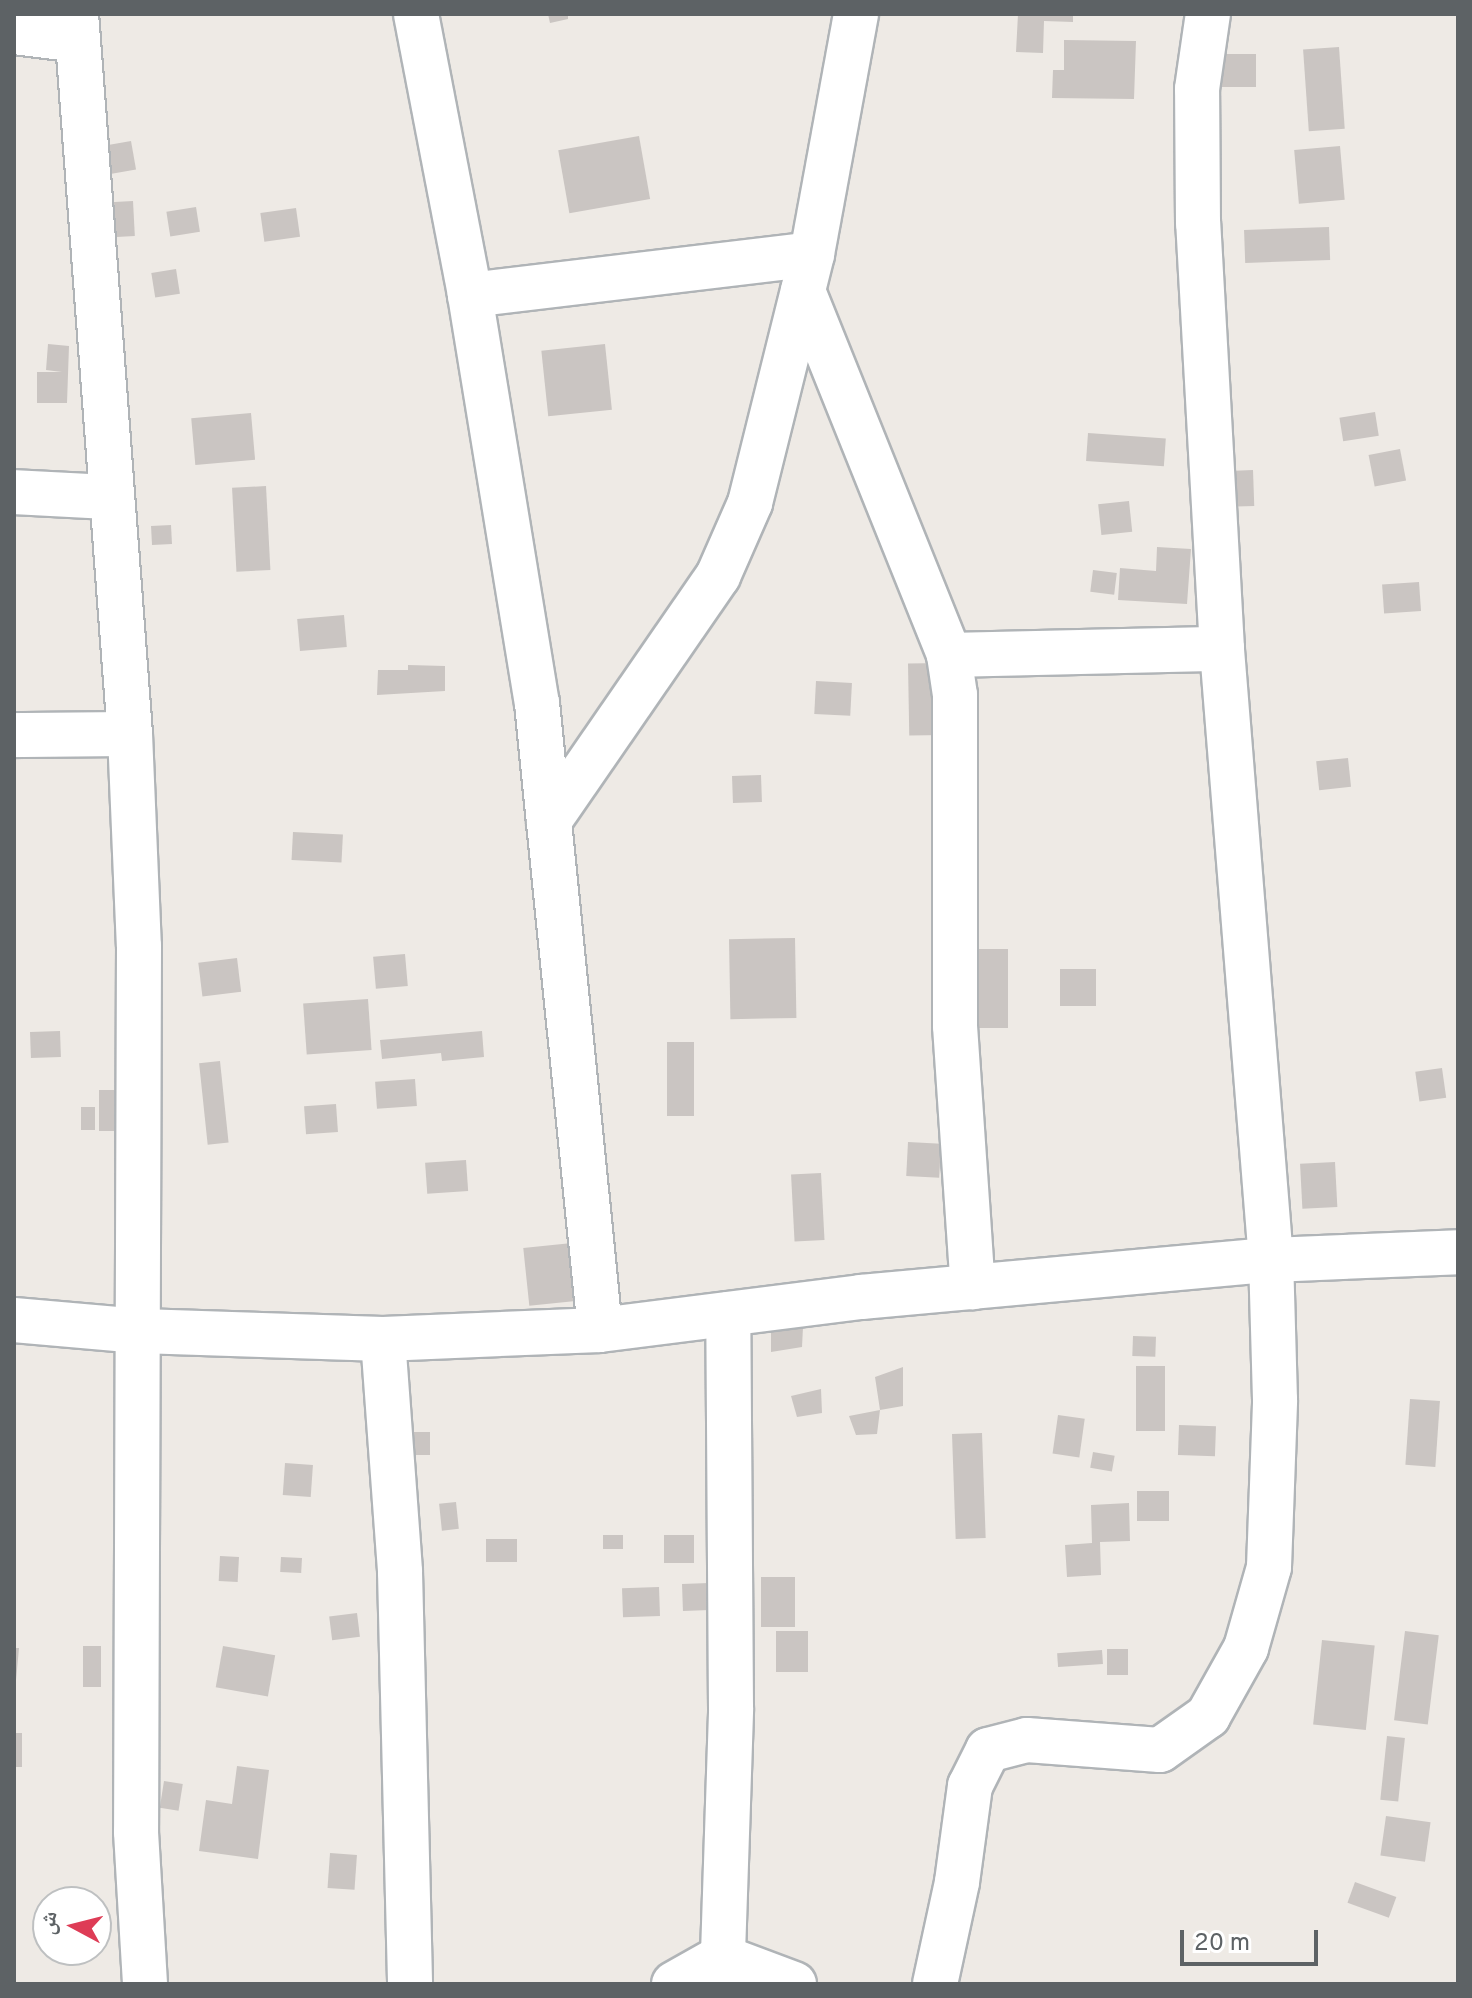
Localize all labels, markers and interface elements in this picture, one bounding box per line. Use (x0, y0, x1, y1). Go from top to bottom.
north arrow (32, 1886, 112, 1966)
text: ش (35, 1910, 64, 1936)
scale bar (1184, 1914, 1322, 1964)
text: 20 m (1194, 1929, 1250, 1959)

